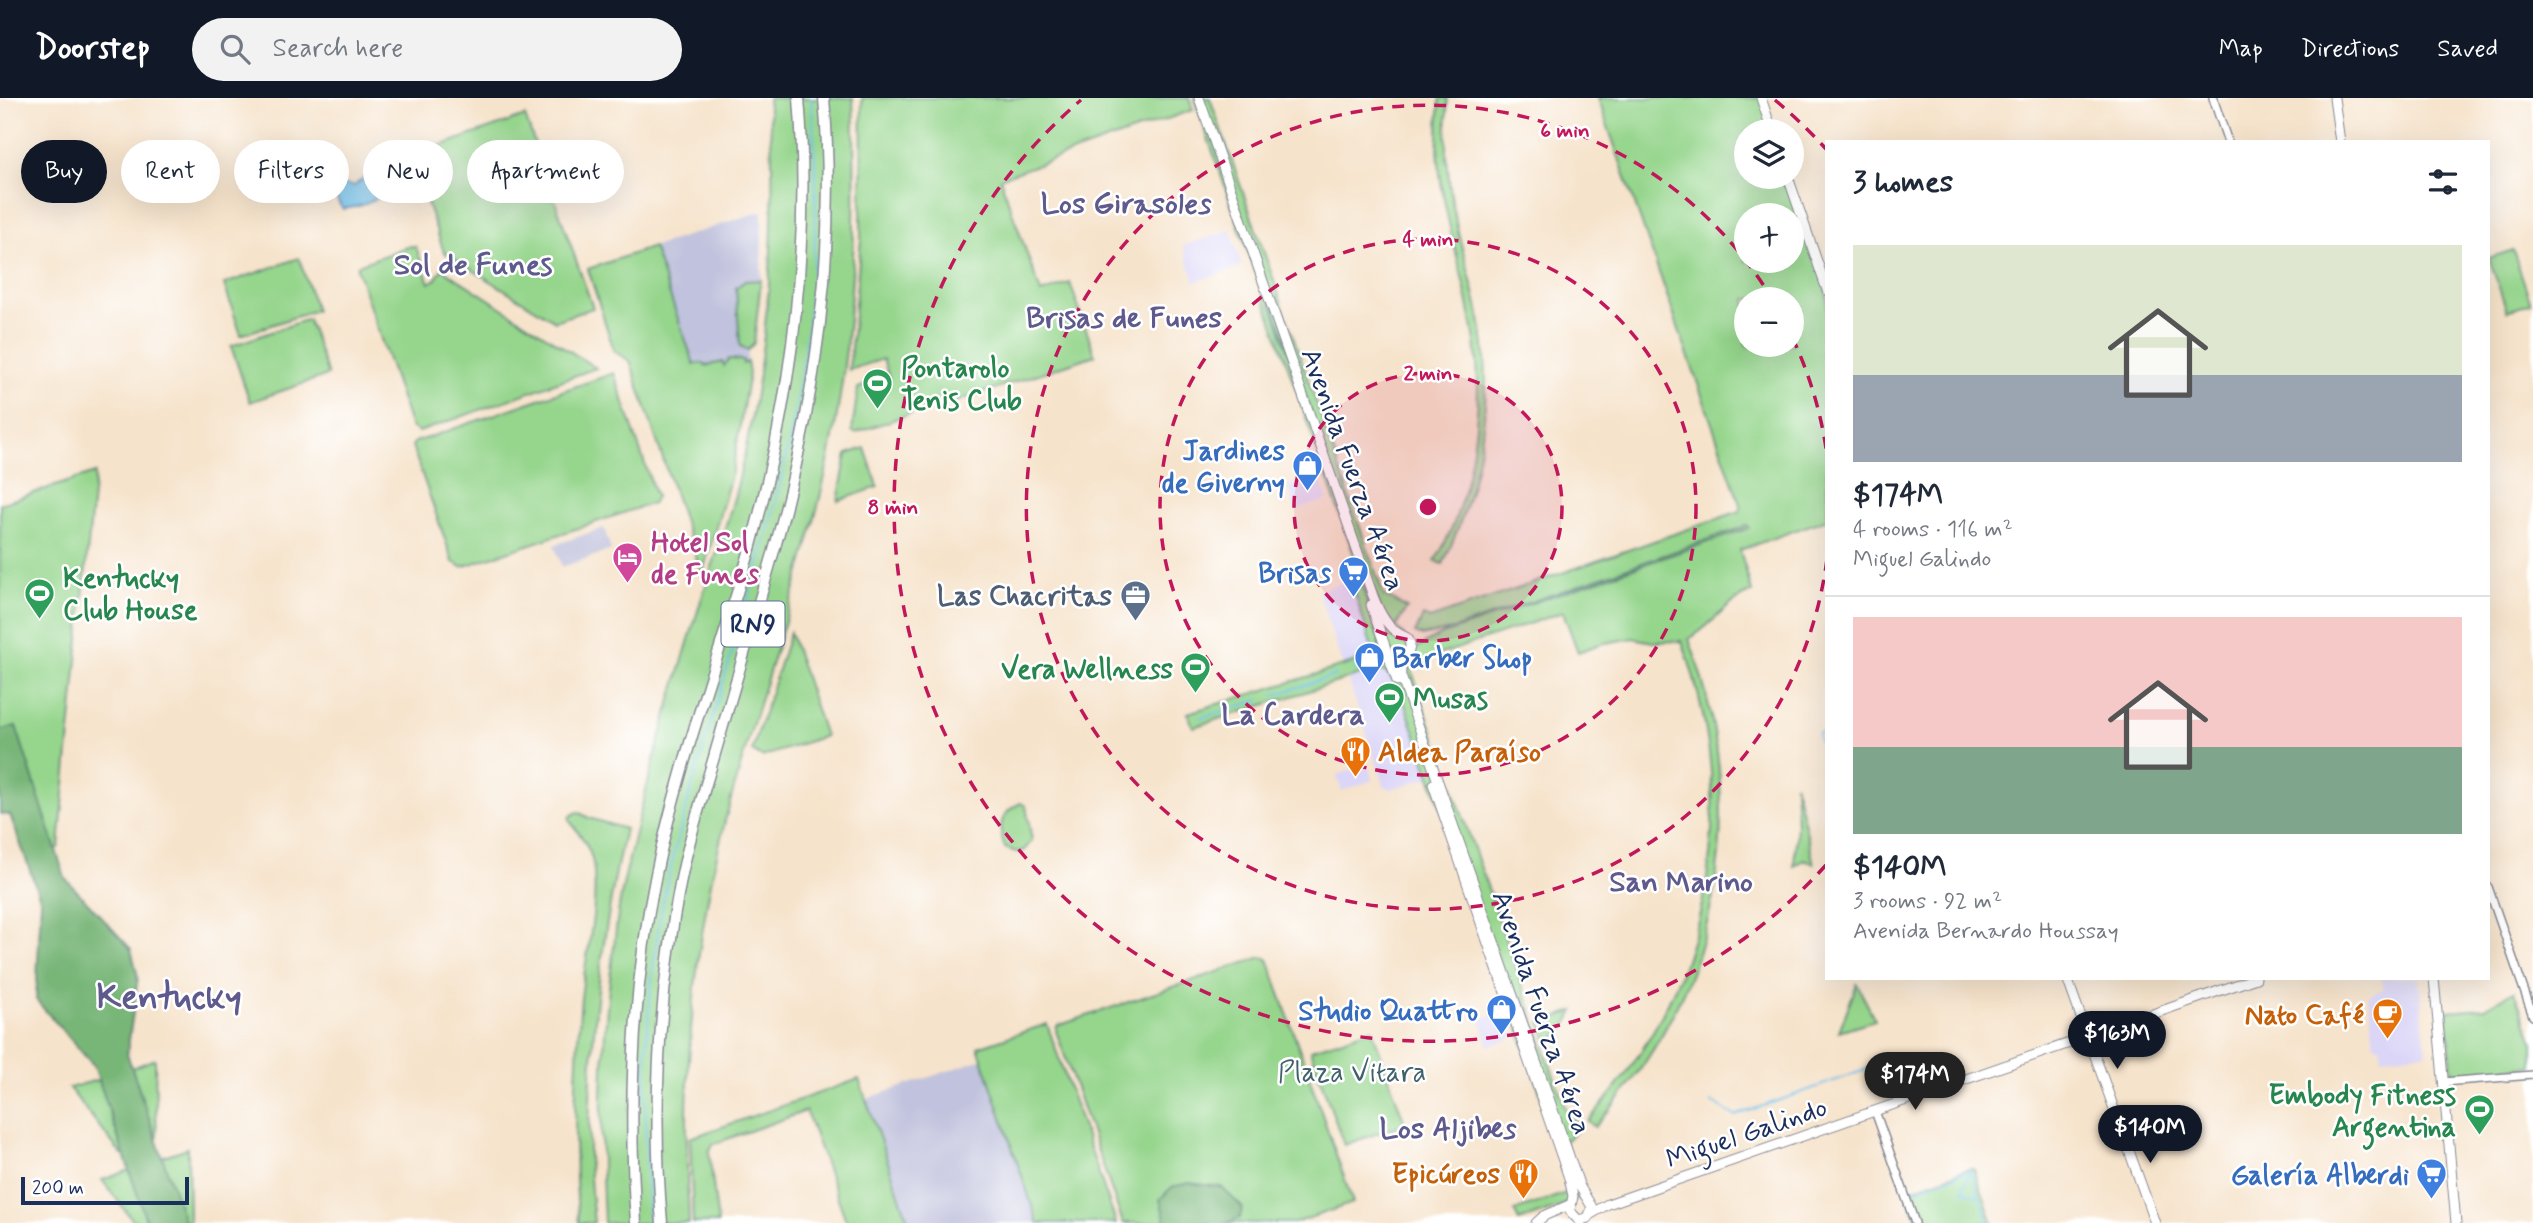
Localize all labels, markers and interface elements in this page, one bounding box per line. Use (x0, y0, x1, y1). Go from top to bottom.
search box (192, 18, 682, 81)
text: Doorstep (35, 27, 150, 71)
icon: search (216, 30, 254, 68)
text: Search here (272, 32, 403, 66)
text: Map (2219, 34, 2263, 65)
text: Directions (2301, 34, 2399, 65)
text: Saved (2437, 34, 2498, 65)
text: 6 min (1540, 117, 1590, 145)
map controls (1734, 119, 1804, 357)
button: layers (1734, 119, 1804, 189)
chip: Buy (21, 140, 107, 203)
chip: Rent (121, 140, 220, 203)
chip: Filters (234, 140, 349, 203)
chip: New (363, 140, 453, 203)
chip: Apartment (467, 140, 624, 203)
text: 3 homes (1853, 163, 1953, 202)
icon: filters (2424, 163, 2462, 201)
district label: Los Girasoles (1041, 185, 1212, 224)
button: + (1734, 203, 1804, 273)
text: 4 min (1402, 226, 1454, 254)
district label: Sol de Funes (394, 246, 552, 285)
button: − (1734, 287, 1804, 357)
icon: home (2095, 290, 2221, 416)
district label: Brisas de Funes (1026, 299, 1223, 338)
street label: Avenida Fuerza Aérea (1291, 343, 1413, 596)
place label: Pontarolo Tenis Club (901, 351, 1022, 420)
text: 2 min (1403, 360, 1453, 388)
sports icon: Pontarolo Tenis Club (861, 366, 895, 410)
place label: Jardines de Giverny (1162, 434, 1285, 503)
shop icon: Jardines de Giverny (1291, 449, 1325, 493)
text: $174M (1853, 476, 1943, 515)
text: 8 min (868, 494, 918, 522)
centre of rings (1416, 495, 1440, 519)
text: 4 rooms · 116 m² (1853, 515, 2013, 545)
place label: Hotel Sol de Funes (651, 525, 759, 594)
hotel icon: Hotel Sol de Funes (611, 540, 645, 584)
text: Miguel Galindo (1853, 545, 1991, 575)
supermarket icon: Brisas (1337, 555, 1371, 599)
place label: Brisas (1258, 556, 1332, 593)
place label: Kentucky Club House (63, 561, 198, 630)
sports icon: Kentucky Club House (23, 576, 57, 620)
office icon: Las Chacritas (1118, 578, 1152, 622)
place label: Las Chacritas (937, 579, 1112, 616)
road number: RN9 (722, 602, 784, 646)
shop icon: Barber Shop (1352, 640, 1386, 684)
place label: Barber Shop (1392, 641, 1532, 678)
sports icon: Vera Wellness (1179, 651, 1213, 695)
place label: Vera Wellness (1001, 652, 1173, 689)
icon: home (2095, 662, 2221, 788)
sports icon: Musas (1373, 681, 1407, 725)
place label: Musas (1413, 682, 1488, 719)
district label: La Cardera (1221, 696, 1365, 735)
restaurant icon: Aldea Paraíso (1338, 734, 1372, 778)
place label: Aldea Paraíso (1378, 735, 1541, 772)
text: $140M (1853, 848, 1947, 887)
district label: San Marino (1609, 863, 1753, 902)
street label: Avenida Fuerza Aérea (1482, 886, 1600, 1140)
text: 3 rooms · 92 m² (1853, 887, 2002, 917)
text: Avenida Bernardo Houssay (1853, 917, 2119, 947)
district label: Kentucky (96, 975, 242, 1021)
shop icon: Studio Quattro (1484, 993, 1518, 1037)
place label: Studio Quattro (1298, 994, 1478, 1031)
cafe icon: Nato Café (2370, 997, 2404, 1041)
place label: Nato Café (2245, 998, 2365, 1035)
pin: $163M (2068, 1012, 2166, 1071)
text: $163M (2084, 1019, 2150, 1049)
pin: $174M (1866, 1052, 1964, 1112)
park label: Plaza Vitara (1278, 1055, 1426, 1092)
text: $174M (1880, 1060, 1950, 1090)
place label: Embody Fitness Argentina (2268, 1078, 2456, 1150)
street label: Miguel Galindo (1661, 1089, 1833, 1182)
sports icon: Embody Fitness Argentina (2462, 1093, 2496, 1137)
pin: $140M (2101, 1105, 2199, 1165)
district label: Los Aljibes (1380, 1110, 1517, 1149)
text: $140M (2114, 1113, 2186, 1143)
restaurant icon: Epicúreos (1506, 1156, 1540, 1200)
place label: Epicúreos (1392, 1157, 1500, 1194)
supermarket icon: Galería Alberdi (2415, 1157, 2449, 1201)
place label: Galería Alberdi (2231, 1158, 2409, 1195)
scale bar (21, 1174, 189, 1206)
text: 200 m (32, 1176, 84, 1201)

